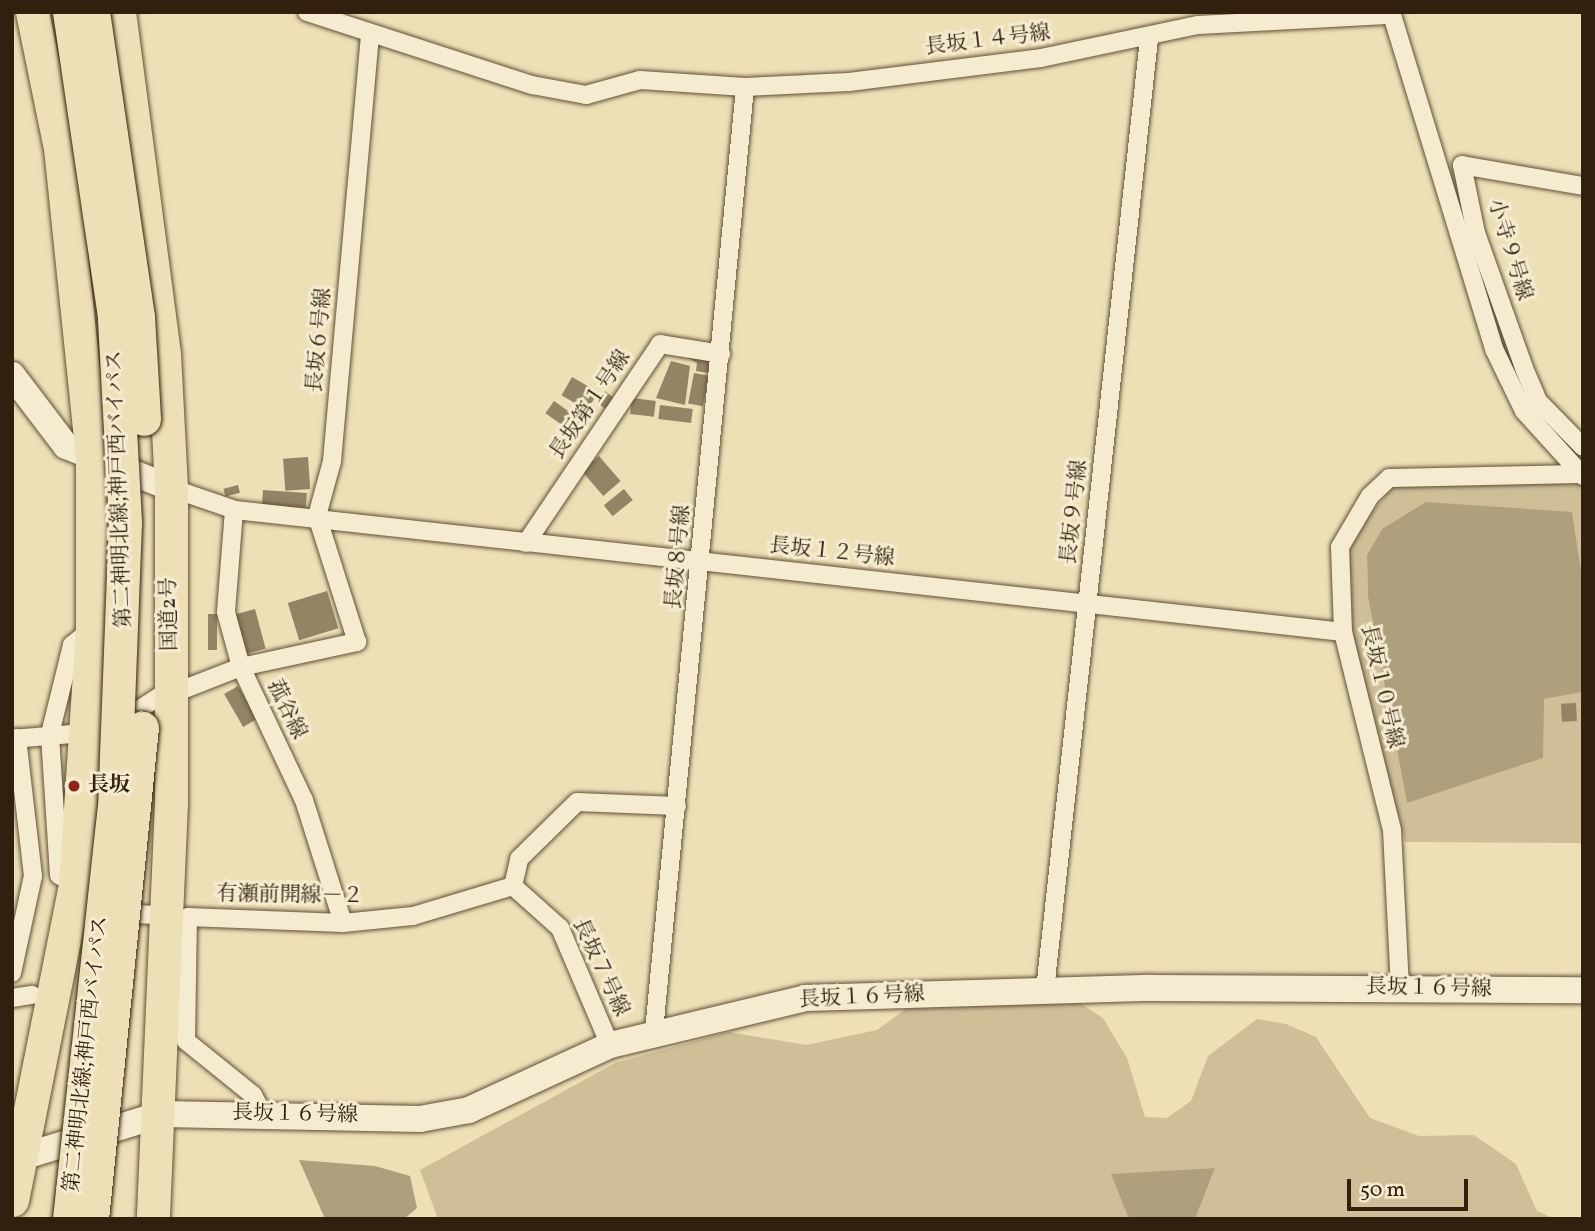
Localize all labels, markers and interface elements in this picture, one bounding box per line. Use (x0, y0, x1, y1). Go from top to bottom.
street label: 長坂１４号線 (924, 21, 1052, 61)
street label: 小寺９号線 (1482, 196, 1536, 304)
street label: 長坂６号線 (303, 287, 337, 393)
street label: 長坂第１号線 (545, 346, 637, 464)
street label: 第二神明北線;神戸西バイパス (103, 349, 137, 629)
street label: 長坂９号線 (1057, 458, 1093, 566)
street label: 長坂８号線 (662, 504, 696, 610)
street label: 長坂１２号線 (768, 534, 896, 572)
street label: 国道2号 (157, 577, 183, 651)
street label: 長坂１０号線 (1355, 623, 1407, 751)
street label: 菰谷線 (261, 676, 311, 744)
place label: 長坂 (88, 773, 130, 799)
marker: 長坂 (66, 778, 82, 794)
street label: 有瀬前開線－２ (216, 882, 364, 910)
street label: 第二神明北線;神戸西バイパス (60, 914, 114, 1194)
street label: 長坂７号線 (566, 915, 634, 1021)
street label: 長坂１６号線 (1366, 975, 1492, 1003)
street label: 長坂１６号線 (798, 982, 926, 1014)
street label: 長坂１６号線 (232, 1101, 358, 1129)
scale bar (1350, 1164, 1471, 1208)
text: 50 m (1360, 1176, 1405, 1205)

